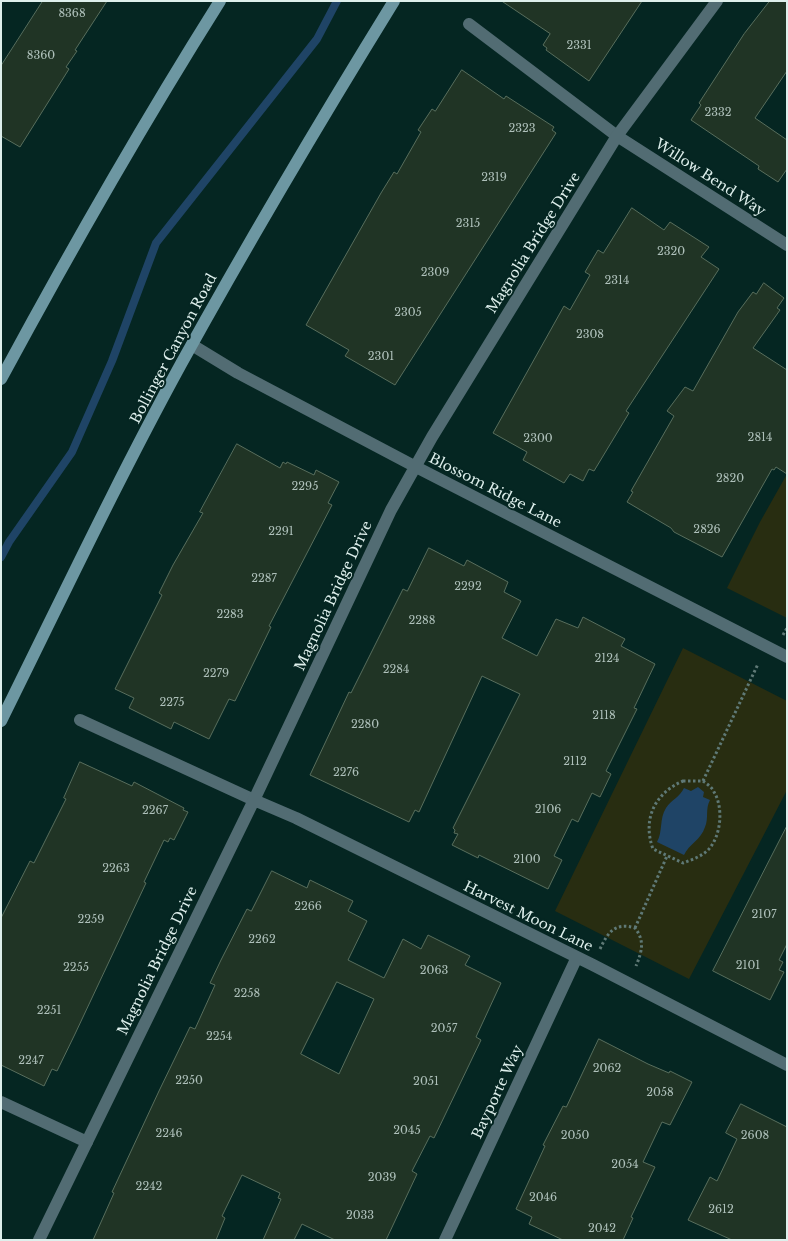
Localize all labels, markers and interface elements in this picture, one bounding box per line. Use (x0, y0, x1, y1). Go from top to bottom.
house number: 8368 (58, 7, 86, 21)
house number: 2331 (566, 39, 592, 53)
house number: 8360 (27, 49, 55, 63)
house number: 2332 (704, 106, 732, 120)
house number: 2323 (508, 122, 536, 136)
street label: Willow Bend Way (652, 136, 768, 220)
street label: Magnolia Bridge Drive (484, 169, 584, 317)
house number: 2319 (481, 171, 507, 185)
house number: 2315 (456, 217, 480, 231)
house number: 2320 (657, 245, 685, 259)
house number: 2309 (421, 266, 449, 280)
street label: Bollinger Canyon Road (127, 271, 221, 427)
house number: 2314 (605, 274, 629, 288)
house number: 2305 (394, 306, 422, 320)
house number: 2308 (576, 328, 604, 342)
house number: 2301 (368, 350, 394, 364)
house number: 2814 (748, 431, 772, 445)
house number: 2300 (523, 432, 553, 446)
street label: Blossom Ridge Lane (426, 450, 564, 532)
house number: 2820 (716, 472, 744, 486)
house number: 2295 (292, 480, 318, 494)
street label: Magnolia Bridge Drive (292, 518, 376, 674)
house number: 2826 (693, 523, 721, 537)
house number: 2291 (268, 525, 294, 539)
house number: 2287 (251, 572, 277, 586)
house number: 2292 (454, 580, 482, 594)
house number: 2283 (217, 608, 243, 622)
house number: 2288 (409, 614, 435, 628)
house number: 2124 (595, 652, 619, 666)
house number: 2284 (383, 663, 409, 677)
house number: 2279 (203, 667, 229, 681)
house number: 2275 (159, 696, 185, 710)
house number: 2118 (592, 709, 616, 723)
house number: 2280 (351, 718, 379, 732)
house number: 2112 (563, 755, 587, 769)
house number: 2276 (333, 766, 359, 780)
house number: 2106 (535, 803, 561, 817)
house number: 2267 (142, 804, 168, 818)
house number: 2100 (513, 853, 541, 867)
house number: 2263 (102, 862, 130, 876)
street label: Harvest Moon Lane (461, 878, 595, 956)
street label: Magnolia Bridge Drive (115, 884, 201, 1038)
house number: 2266 (294, 900, 322, 914)
house number: 2107 (751, 908, 777, 922)
house number: 2259 (78, 913, 104, 927)
house number: 2262 (248, 933, 276, 947)
house number: 2101 (736, 959, 760, 973)
house number: 2255 (63, 961, 89, 975)
house number: 2063 (420, 964, 448, 978)
house number: 2258 (234, 987, 260, 1001)
house number: 2251 (37, 1004, 61, 1018)
house number: 2057 (431, 1022, 457, 1036)
house number: 2254 (206, 1030, 232, 1044)
street label: Bayporte Way (469, 1042, 527, 1142)
house number: 2247 (18, 1054, 44, 1068)
house number: 2062 (593, 1062, 621, 1076)
house number: 2250 (175, 1074, 203, 1088)
house number: 2051 (413, 1075, 439, 1089)
house number: 2058 (646, 1086, 674, 1100)
house number: 2045 (393, 1124, 421, 1138)
house number: 2246 (155, 1127, 183, 1141)
house number: 2050 (561, 1129, 589, 1143)
house number: 2608 (741, 1129, 769, 1143)
house number: 2054 (611, 1158, 639, 1172)
house number: 2039 (368, 1171, 396, 1185)
house number: 2242 (136, 1180, 162, 1194)
house number: 2046 (529, 1191, 557, 1205)
house number: 2612 (708, 1203, 734, 1217)
house number: 2033 (346, 1209, 374, 1223)
house number: 2042 (588, 1222, 616, 1236)

